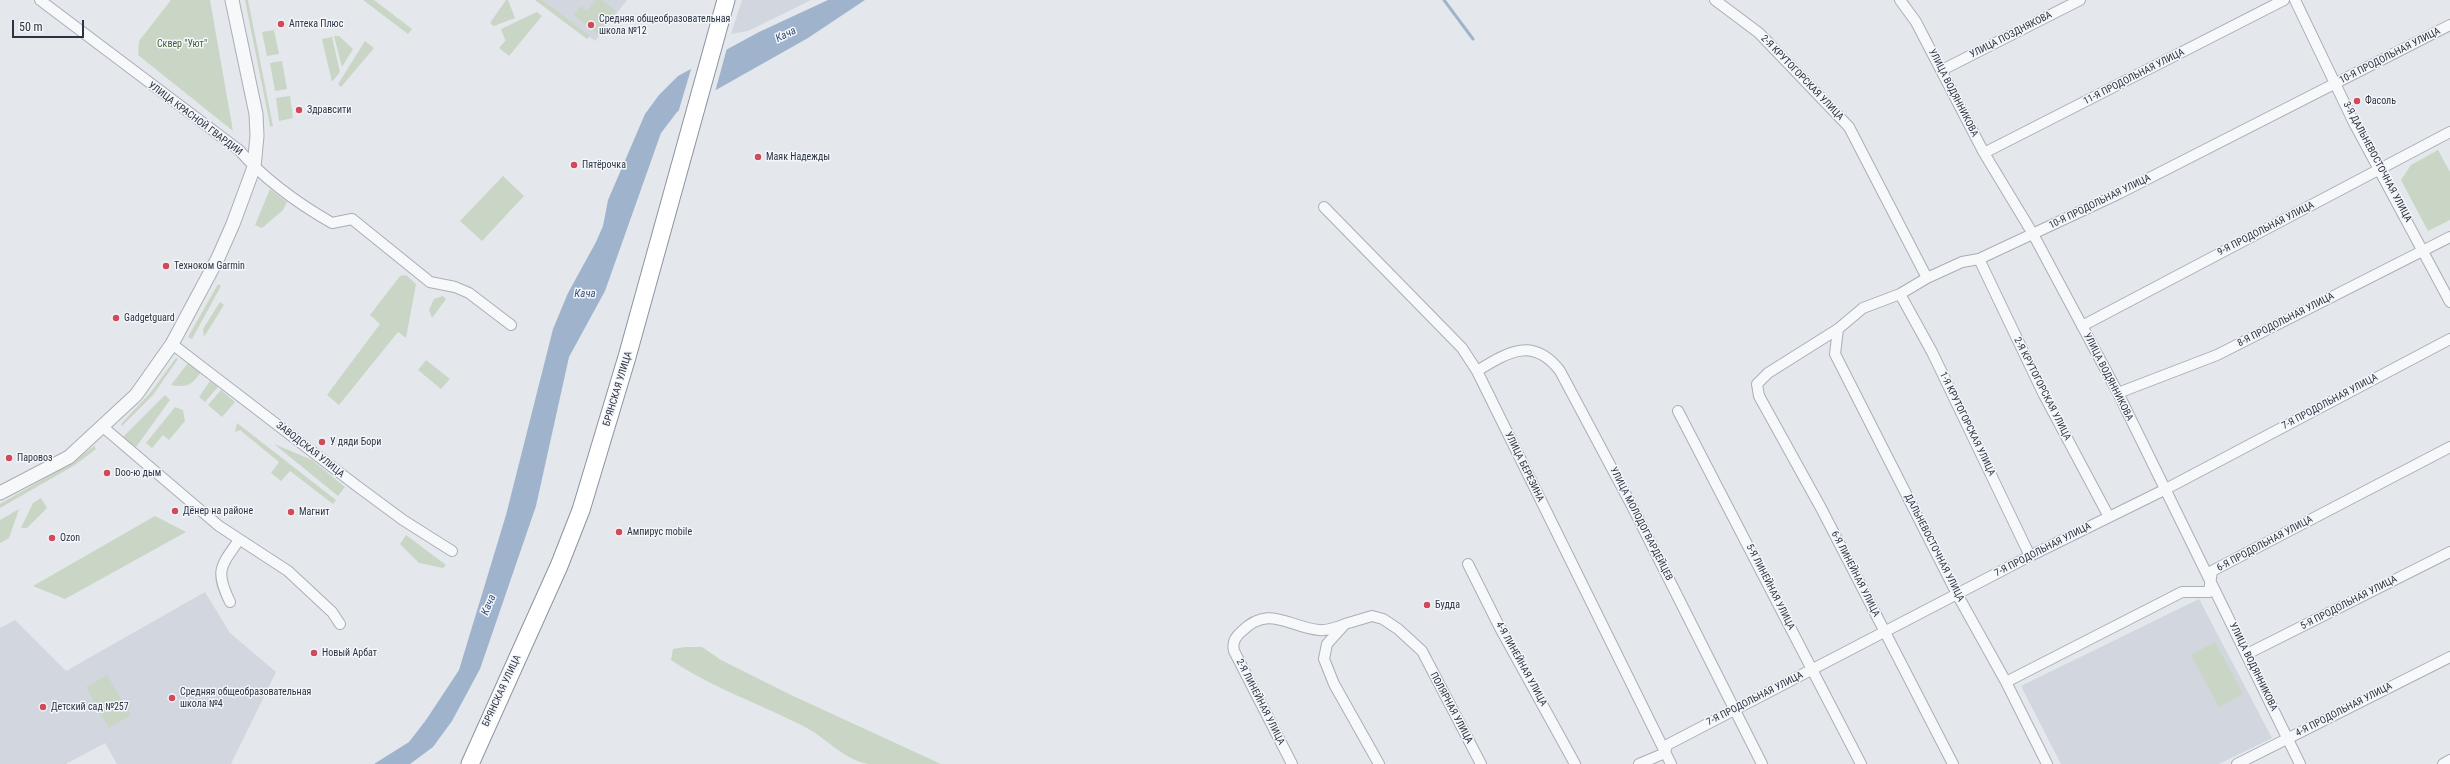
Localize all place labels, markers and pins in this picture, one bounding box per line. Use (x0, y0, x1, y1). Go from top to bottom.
place label: Средняя общеобразовательная школа №12 (599, 13, 730, 36)
place label: Аптека Плюс (289, 18, 343, 30)
marker: Аптека Плюс (276, 19, 286, 29)
marker: Средняя общеобразовательная школа №12 (586, 20, 596, 30)
place label: Фасоль (2365, 95, 2396, 107)
marker: Фасоль (2352, 96, 2362, 106)
place label: Здравсити (307, 104, 351, 116)
marker: Здравсити (294, 105, 304, 115)
place label: Маяк Надежды (766, 151, 830, 163)
marker: Маяк Надежды (753, 152, 763, 162)
place label: Пятёрочка (582, 159, 626, 171)
marker: Пятёрочка (569, 160, 579, 170)
place label: Техноком Garmin (174, 260, 245, 272)
marker: Техноком Garmin (161, 261, 171, 271)
place label: Gadgetguard (124, 312, 175, 324)
marker: Gadgetguard (111, 313, 121, 323)
place label: У дяди Бори (330, 436, 381, 448)
marker: У дяди Бори (317, 437, 327, 447)
place label: Паровоз (17, 452, 52, 464)
marker: Паровоз (4, 453, 14, 463)
place label: Doo-ю дым (115, 467, 161, 479)
marker: Doo-ю дым (102, 468, 112, 478)
place label: Дёнер на районе (183, 505, 253, 517)
marker: Дёнер на районе (170, 506, 180, 516)
place label: Магнит (299, 506, 329, 518)
marker: Магнит (286, 507, 296, 517)
place label: Ампирус mobile (627, 526, 692, 538)
marker: Ампирус mobile (614, 527, 624, 537)
place label: Ozon (60, 532, 80, 544)
marker: Ozon (47, 533, 57, 543)
place label: Будда (1435, 599, 1460, 611)
marker: Будда (1422, 600, 1432, 610)
place label: Новый Арбат (322, 647, 377, 659)
marker: Новый Арбат (309, 648, 319, 658)
place label: Средняя общеобразовательная школа №4 (180, 686, 311, 710)
marker: Средняя общеобразовательная школа №4 (167, 693, 177, 703)
place label: Детский сад №257 (51, 701, 129, 713)
marker: Детский сад №257 (38, 702, 48, 712)

